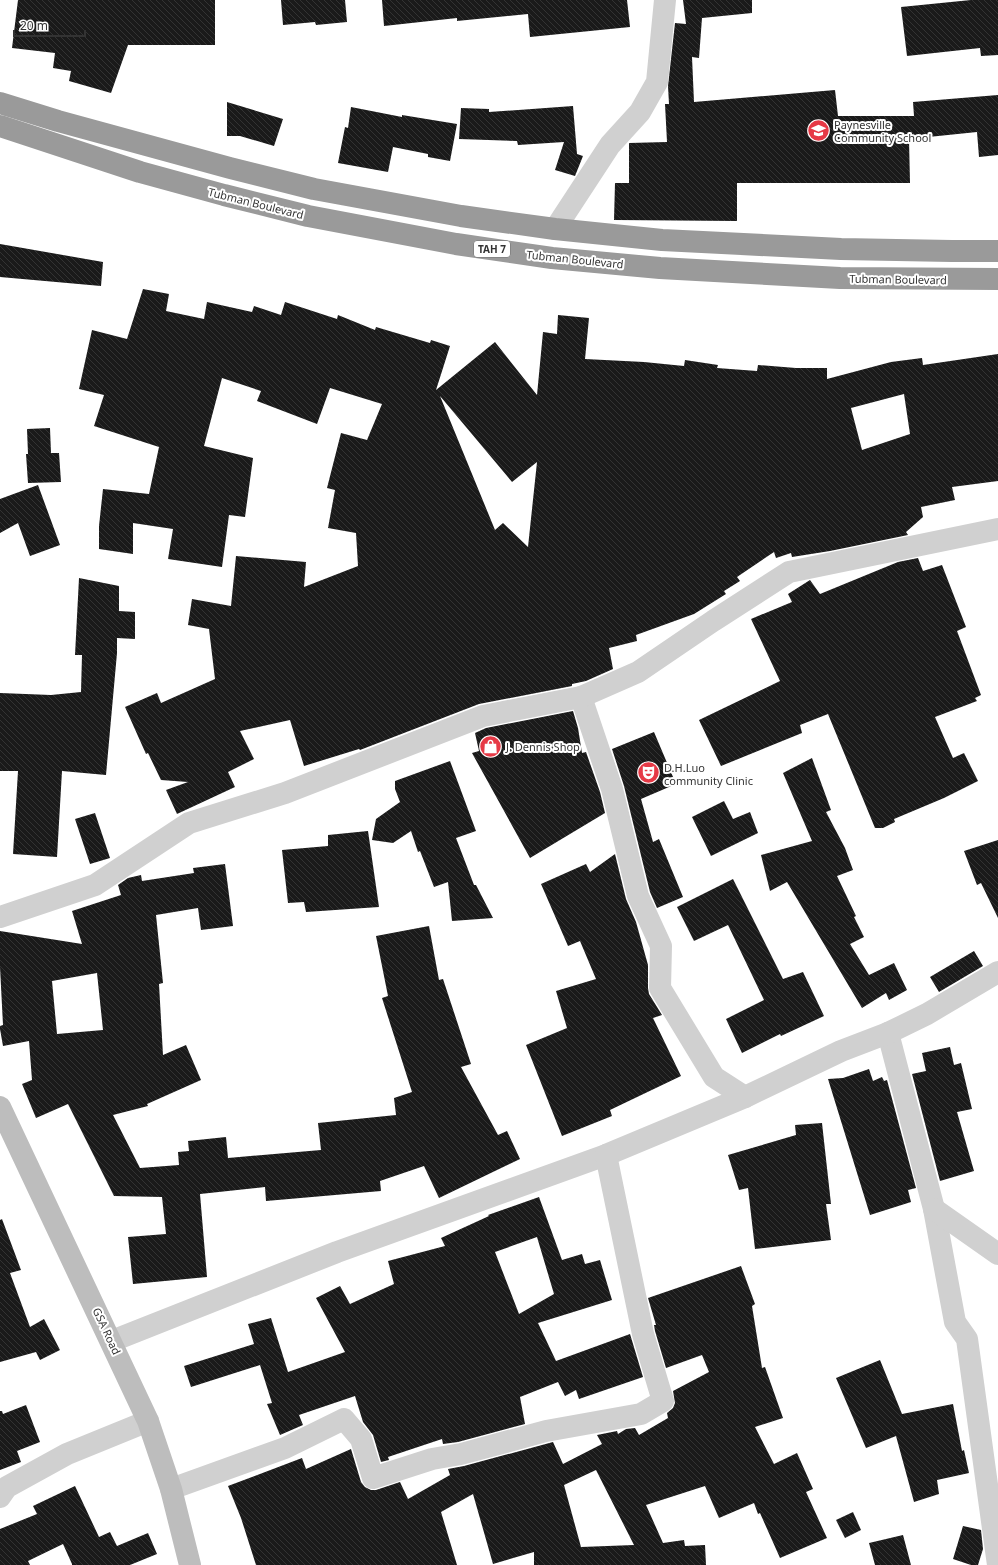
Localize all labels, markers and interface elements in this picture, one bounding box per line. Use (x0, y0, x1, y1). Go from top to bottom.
scale bar (14, 12, 85, 38)
text: 20 m (20, 17, 48, 34)
school or university icon: Paynesville Community School (805, 117, 831, 143)
place label: Paynesville Community School (834, 117, 931, 145)
street label: Tubman Boulevard (207, 184, 305, 222)
road number: TAH 7 (474, 241, 510, 257)
street label: Tubman Boulevard (526, 246, 624, 272)
street label: Tubman Boulevard (849, 271, 947, 287)
shop icon: J. Dennis Shop (478, 733, 504, 759)
place label: J. Dennis Shop (505, 739, 580, 754)
theatre icon: D.H.Luo community Clinic (636, 760, 662, 786)
place label: D.H.Luo community Clinic (664, 760, 753, 788)
street label: GSA Road (90, 1305, 124, 1357)

